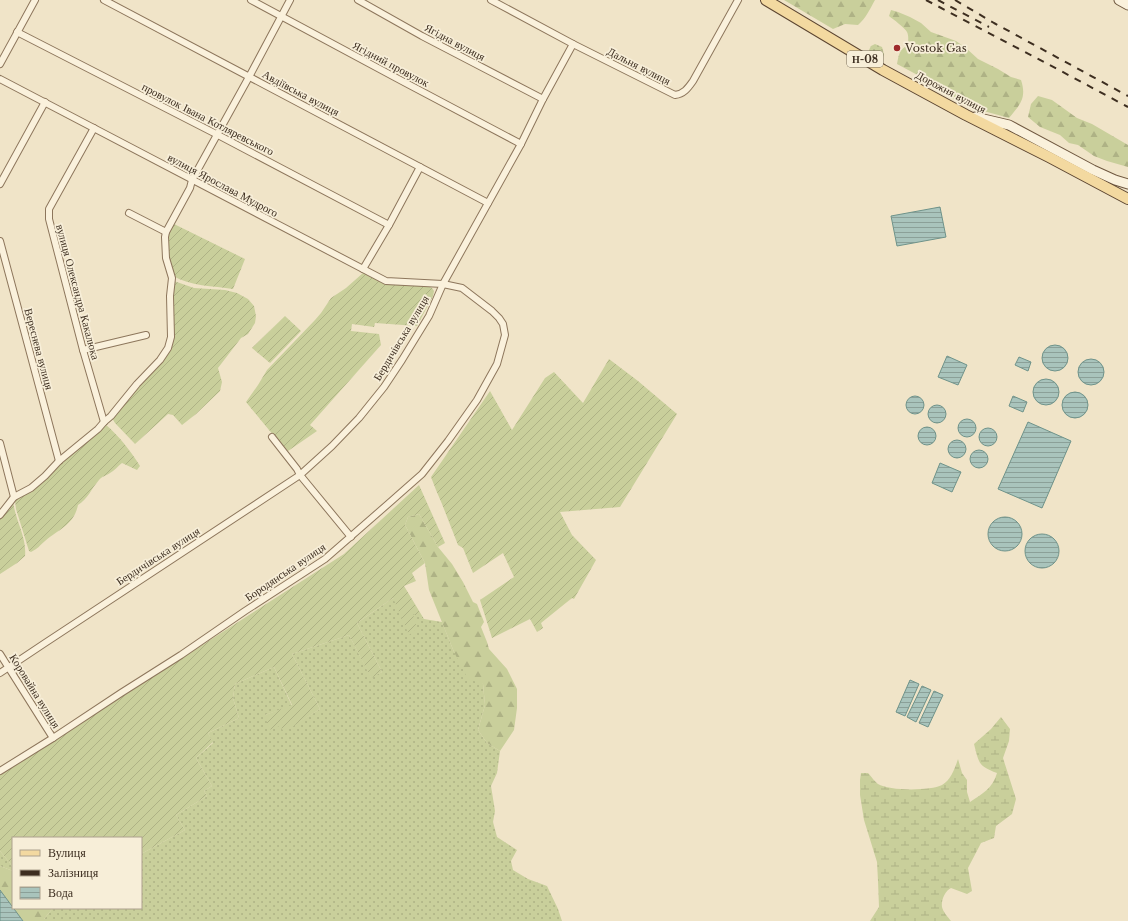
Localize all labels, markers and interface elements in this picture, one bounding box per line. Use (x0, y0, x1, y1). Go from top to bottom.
street label: Ягідна вулиця (422, 20, 488, 64)
street label: Ягідний провулок (350, 38, 432, 90)
place label: Vostok Gas (904, 41, 967, 55)
marker: Vostok Gas (892, 43, 902, 53)
street label: Дальня вулиця (605, 44, 673, 88)
road number: Н-08 (847, 51, 883, 67)
street label: Авдіївська вулиця (260, 67, 342, 119)
street label: Дорожня вулиця (913, 68, 989, 116)
street label: провулок Івана Котляревського (140, 80, 277, 159)
street label: вулиця Ярослава Мудрого (165, 150, 281, 220)
street label: вулиця Олександра Какалюка (53, 223, 103, 361)
street label: Бердичівська вулиця (370, 293, 432, 383)
street label: Вереснева вулиця (21, 307, 57, 391)
street label: Бердичівська вулиця (113, 524, 203, 588)
street label: Бородянська вулиця (242, 540, 328, 604)
street label: Коровайна вулиця (6, 651, 64, 731)
legend (12, 837, 142, 909)
text: Вулиця (48, 845, 86, 860)
text: Залізниця (48, 865, 99, 880)
text: Вода (48, 885, 74, 900)

